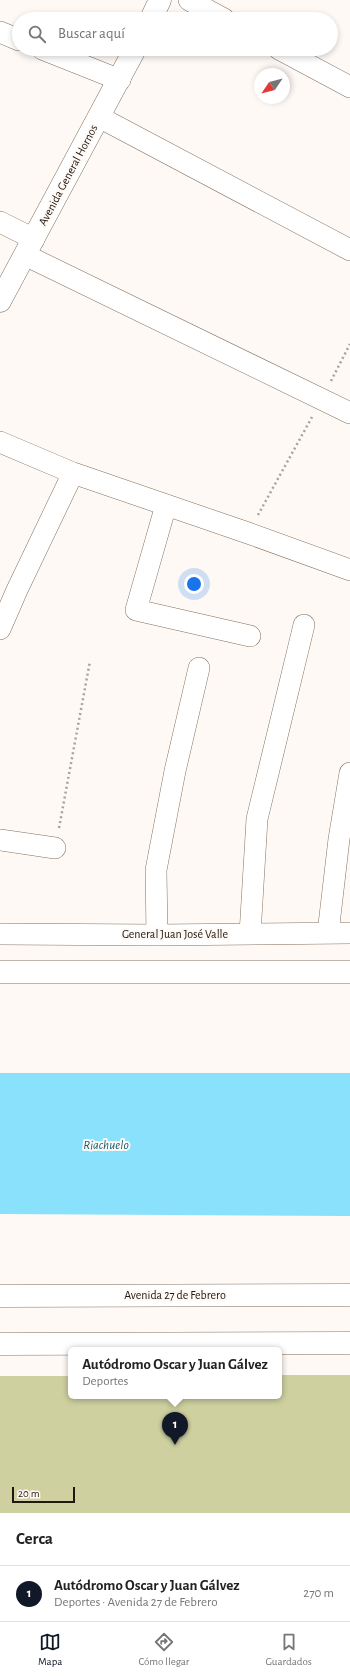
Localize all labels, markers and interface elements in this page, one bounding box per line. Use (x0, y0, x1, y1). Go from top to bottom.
search box (12, 12, 338, 56)
icon: search (26, 23, 48, 45)
text: Buscar aquí (58, 26, 125, 41)
north arrow (254, 68, 290, 104)
street label: Avenida General Hornos (36, 122, 100, 228)
your location (184, 574, 204, 594)
street label: General Juan José Valle (122, 928, 228, 940)
water label: Riachuelo (83, 1139, 129, 1152)
street label: Avenida 27 de Febrero (124, 1289, 226, 1301)
popup (68, 1347, 282, 1399)
text: Autódromo Oscar y Juan Gálvez (82, 1357, 268, 1372)
text: Deportes (82, 1375, 128, 1388)
pin: 1 (162, 1412, 188, 1445)
scale bar (12, 1485, 75, 1504)
text: 20 m (18, 1488, 39, 1499)
text: Cerca (16, 1530, 53, 1547)
text: Autódromo Oscar y Juan Gálvez (54, 1578, 240, 1593)
text: 1 (27, 1587, 31, 1600)
text: 270 m (303, 1587, 334, 1600)
text: Deportes · Avenida 27 de Febrero (54, 1596, 218, 1609)
tab: Mapa (38, 1631, 62, 1668)
tab: Cómo llegar (138, 1631, 189, 1668)
tab: Guardados (265, 1631, 312, 1668)

